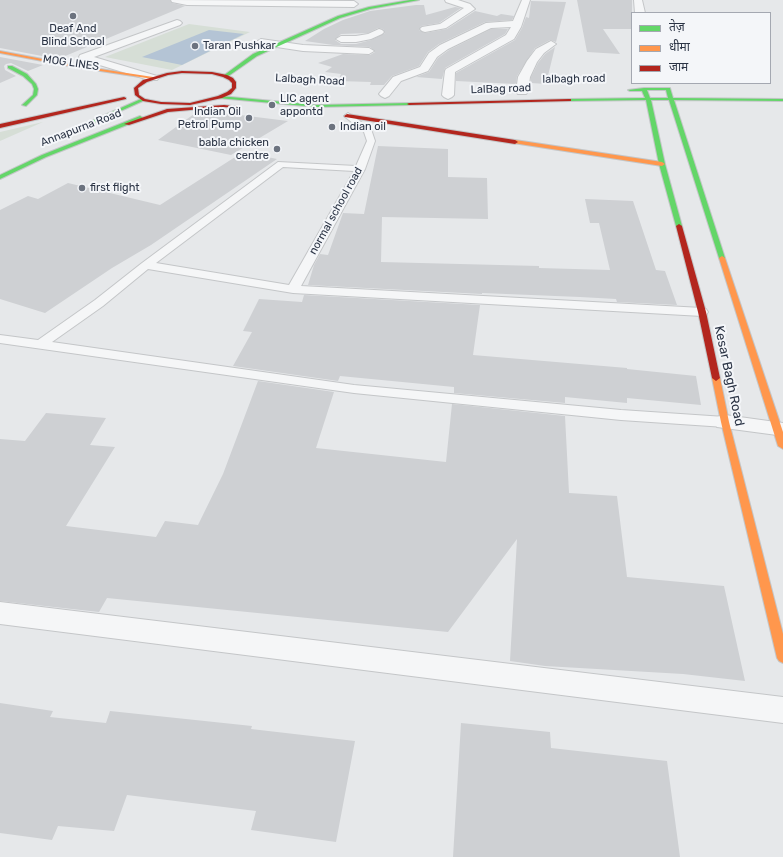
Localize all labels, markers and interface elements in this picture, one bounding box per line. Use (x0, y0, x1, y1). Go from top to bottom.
marker: Deaf And Blind School (68, 11, 78, 21)
legend (631, 12, 771, 84)
text: तेज़ (669, 20, 685, 34)
place label: Deaf And Blind School (41, 22, 105, 48)
place label: Taran Pushkar (203, 39, 276, 53)
text: धीमा (669, 40, 690, 54)
marker: Taran Pushkar (190, 41, 200, 51)
street label: MOG LINES (42, 53, 100, 73)
text: जाम (669, 60, 688, 74)
street label: Lalbagh Road (275, 72, 345, 88)
street label: lalbagh road (542, 72, 606, 86)
street label: LalBag road (470, 81, 532, 97)
place label: LIC agent appontd (280, 92, 329, 118)
marker: LIC agent appontd (267, 100, 277, 110)
place label: Indian Oil Petrol Pump (178, 105, 241, 131)
street label: Annapurna Road (39, 106, 123, 150)
marker: Indian Oil Petrol Pump (244, 113, 254, 123)
place label: Indian oil (340, 120, 386, 134)
marker: Indian oil (327, 122, 337, 132)
place label: babla chicken centre (199, 136, 269, 162)
marker: babla chicken centre (272, 144, 282, 154)
street label: normal school road (307, 165, 365, 257)
place label: first flight (90, 181, 140, 195)
marker: first flight (77, 183, 87, 193)
street label: Kesar Bagh Road (711, 324, 747, 428)

